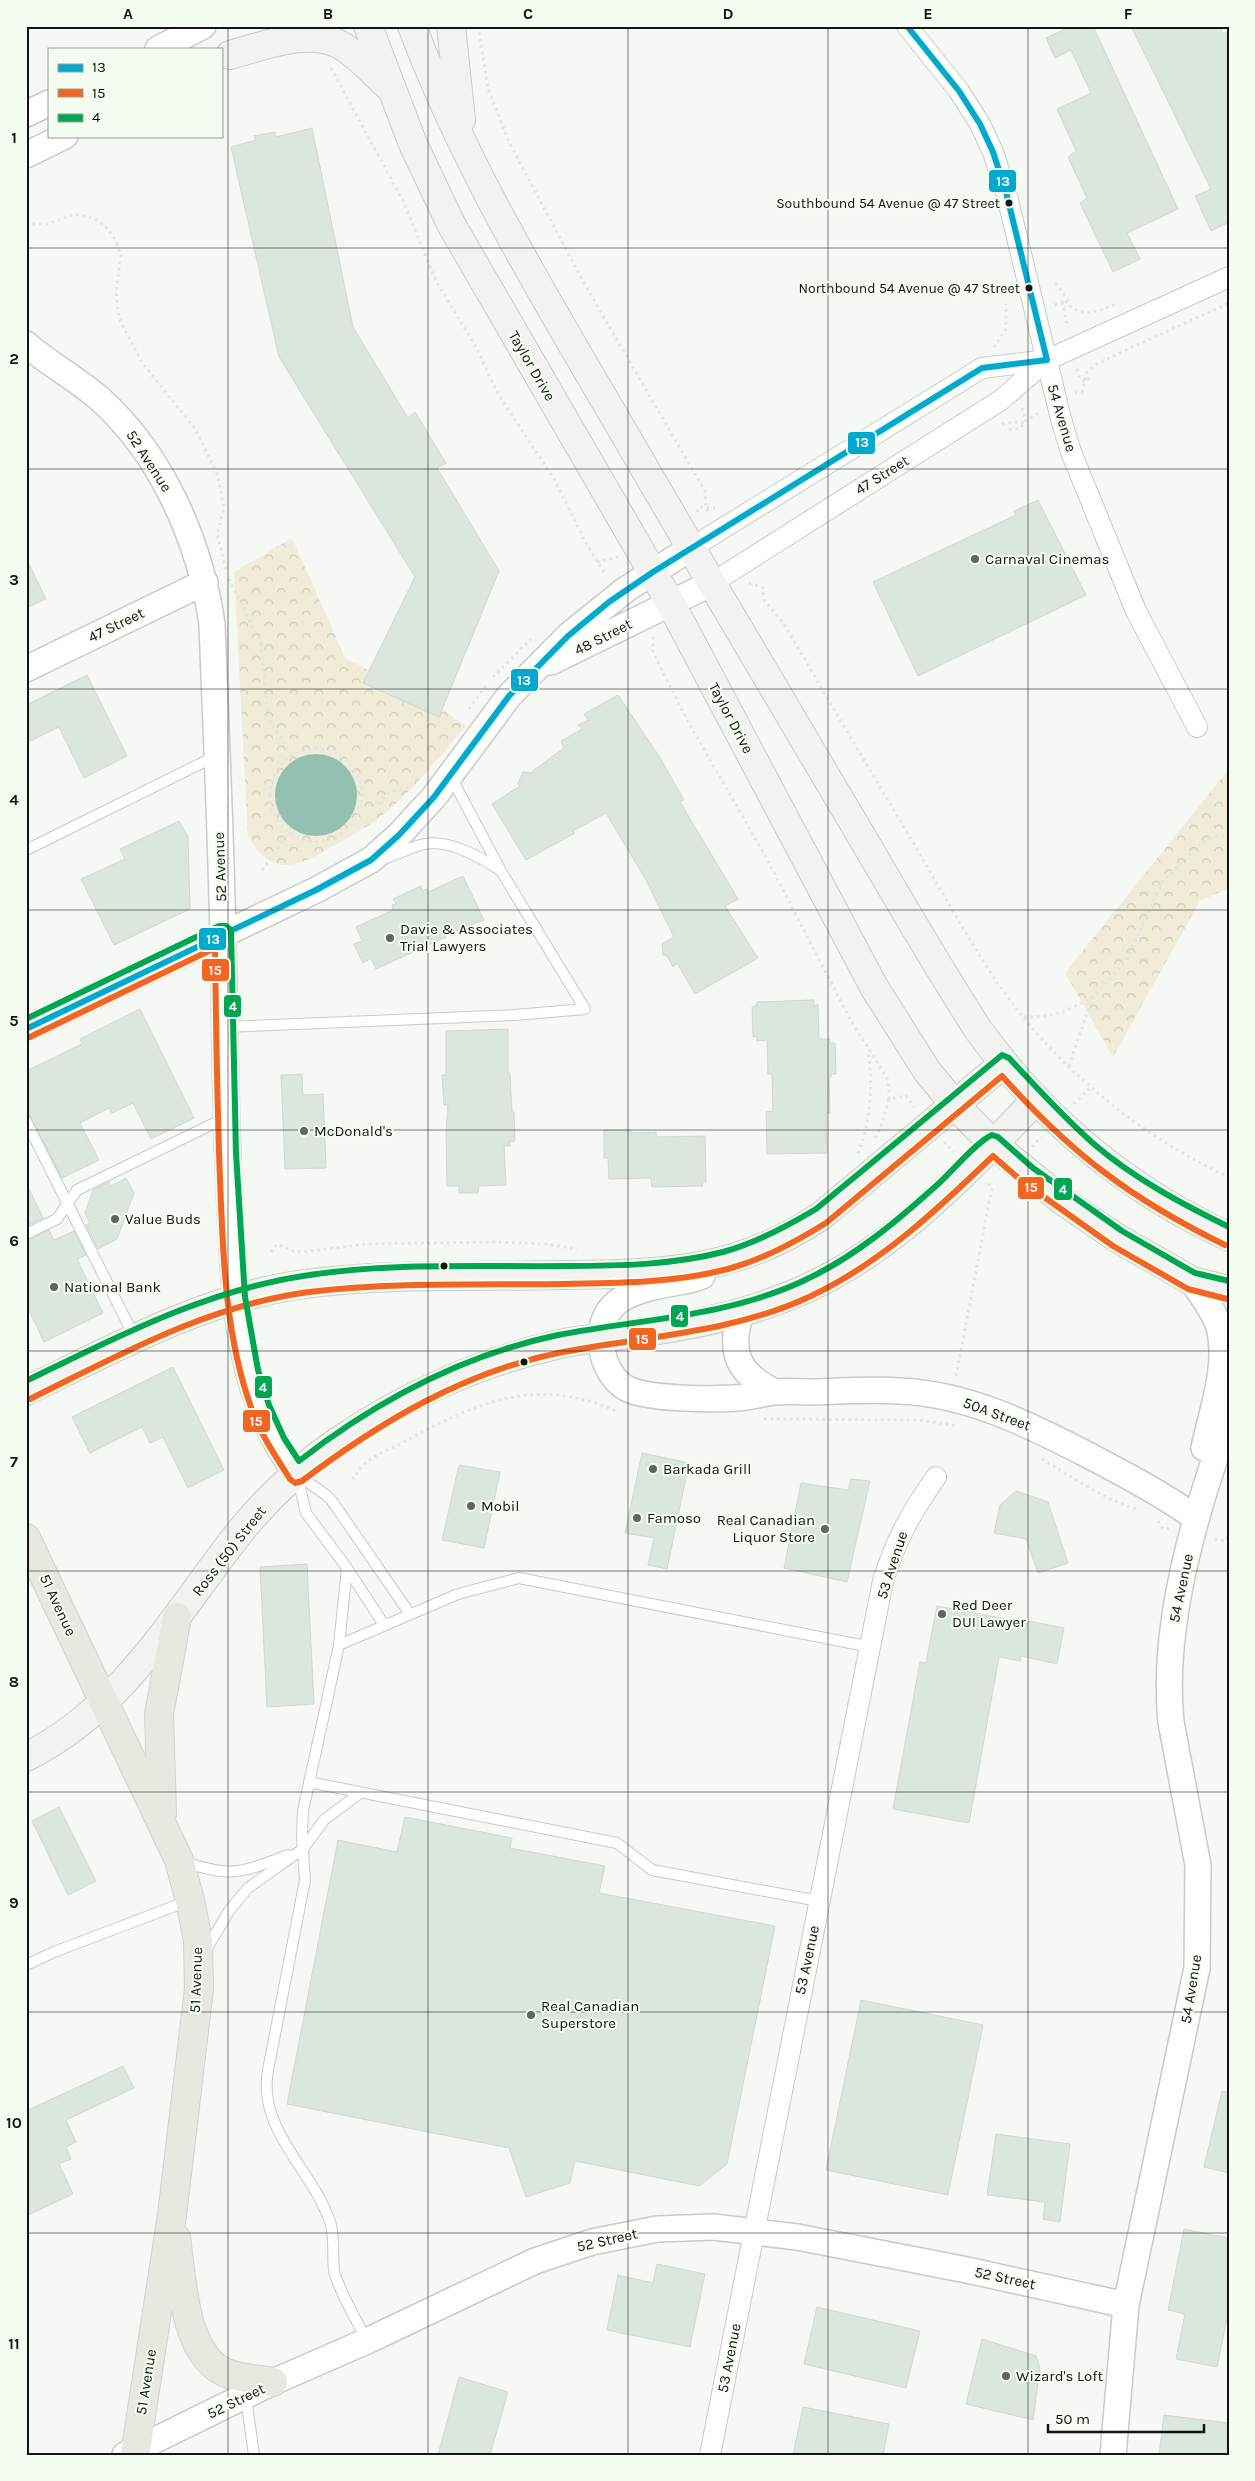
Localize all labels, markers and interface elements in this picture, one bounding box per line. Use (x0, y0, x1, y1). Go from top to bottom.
text: A (123, 4, 133, 23)
text: B (323, 4, 333, 23)
text: C (523, 4, 533, 23)
text: D (723, 4, 734, 23)
text: E (923, 4, 933, 23)
text: F (1124, 4, 1133, 23)
legend (48, 48, 222, 138)
text: 13 (92, 58, 106, 76)
text: 15 (92, 84, 105, 102)
text: 4 (92, 108, 101, 126)
text: 1 (11, 128, 17, 147)
line badge: 13 (988, 169, 1017, 193)
text: 13 (996, 173, 1010, 190)
place label: Southbound 54 Avenue @ 47 Street (776, 195, 1000, 212)
marker: Southbound 54 Avenue @ 47 Street (1004, 198, 1014, 208)
place label: Northbound 54 Avenue @ 47 Street (798, 280, 1020, 297)
marker: Northbound 54 Avenue @ 47 Street (1024, 283, 1034, 293)
street label: Taylor Drive (505, 328, 559, 404)
text: 2 (9, 349, 19, 368)
street label: 54 Avenue (1044, 382, 1080, 454)
street label: 52 Avenue (122, 427, 176, 495)
line badge: 13 (847, 431, 876, 455)
text: 13 (855, 434, 869, 451)
street label: 47 Street (852, 451, 913, 499)
place label: Carnaval Cinemas (985, 550, 1109, 568)
marker: Carnaval Cinemas (969, 553, 981, 565)
text: 3 (9, 570, 19, 589)
street label: 47 Street (85, 604, 147, 646)
street label: 48 Street (571, 615, 635, 659)
line badge: 13 (510, 668, 539, 692)
text: 13 (517, 672, 531, 689)
street label: Taylor Drive (705, 679, 757, 757)
text: 4 (9, 790, 19, 809)
street label: 52 Avenue (210, 832, 230, 902)
place label: Davie & Associates Trial Lawyers (400, 920, 533, 955)
line badge: 13 (198, 927, 227, 951)
text: 13 (206, 931, 220, 948)
marker: Davie & Associates Trial Lawyers (384, 932, 396, 944)
line badge: 15 (201, 958, 230, 982)
text: 15 (208, 962, 222, 979)
line badge: 4 (223, 994, 242, 1018)
text: 4 (229, 998, 238, 1015)
text: 5 (9, 1011, 19, 1030)
place label: McDonald's (314, 1122, 393, 1140)
marker: McDonald's (298, 1125, 310, 1137)
line badge: 15 (1017, 1176, 1045, 1200)
line badge: 4 (1053, 1177, 1073, 1201)
text: 15 (1024, 1179, 1038, 1196)
text: 4 (1059, 1181, 1068, 1198)
place label: Value Buds (125, 1210, 201, 1228)
marker: Value Buds (109, 1213, 121, 1225)
text: 6 (9, 1231, 19, 1250)
unlabelled marker (439, 1261, 449, 1271)
place label: National Bank (64, 1278, 161, 1296)
marker: National Bank (48, 1281, 60, 1293)
line badge: 4 (670, 1304, 689, 1328)
text: 4 (676, 1308, 685, 1325)
line badge: 15 (628, 1327, 657, 1351)
text: 15 (635, 1331, 649, 1348)
unlabelled marker (519, 1357, 529, 1367)
line badge: 4 (254, 1375, 273, 1399)
text: 4 (259, 1379, 268, 1396)
street label: 50A Street (961, 1393, 1034, 1435)
line badge: 15 (242, 1409, 271, 1433)
text: 15 (249, 1413, 263, 1430)
text: 7 (10, 1452, 18, 1471)
place label: Barkada Grill (663, 1460, 751, 1478)
marker: Barkada Grill (647, 1463, 659, 1475)
place label: Mobil (481, 1497, 519, 1515)
marker: Mobil (465, 1500, 477, 1512)
street label: Ross (50) Street (188, 1502, 270, 1600)
place label: Famoso (647, 1509, 701, 1527)
place label: Real Canadian Liquor Store (717, 1511, 815, 1546)
marker: Famoso (631, 1512, 643, 1524)
marker: Real Canadian Liquor Store (819, 1523, 831, 1535)
street label: 53 Avenue (873, 1529, 911, 1601)
street label: 54 Avenue (1165, 1552, 1197, 1624)
street label: 51 Avenue (36, 1571, 80, 1639)
place label: Red Deer DUI Lawyer (952, 1596, 1026, 1631)
marker: Red Deer DUI Lawyer (936, 1608, 948, 1620)
text: 8 (9, 1672, 19, 1691)
text: 9 (9, 1893, 19, 1912)
street label: 53 Avenue (791, 1924, 823, 1996)
street label: 51 Avenue (186, 1947, 206, 2013)
street label: 54 Avenue (1177, 1953, 1205, 2025)
place label: Real Canadian Superstore (541, 1997, 639, 2032)
marker: Real Canadian Superstore (525, 2009, 537, 2021)
text: 10 (6, 2113, 22, 2132)
street label: 52 Street (575, 2224, 640, 2256)
street label: 52 Street (973, 2263, 1037, 2293)
street label: 53 Avenue (713, 2322, 745, 2394)
text: 11 (8, 2334, 20, 2353)
street label: 51 Avenue (132, 2348, 160, 2416)
place label: Wizard's Loft (1016, 2367, 1103, 2385)
marker: Wizard's Loft (1000, 2370, 1012, 2382)
street label: 52 Street (204, 2379, 268, 2423)
scale bar (1048, 2401, 1204, 2433)
text: 50 m (1055, 2410, 1090, 2428)

